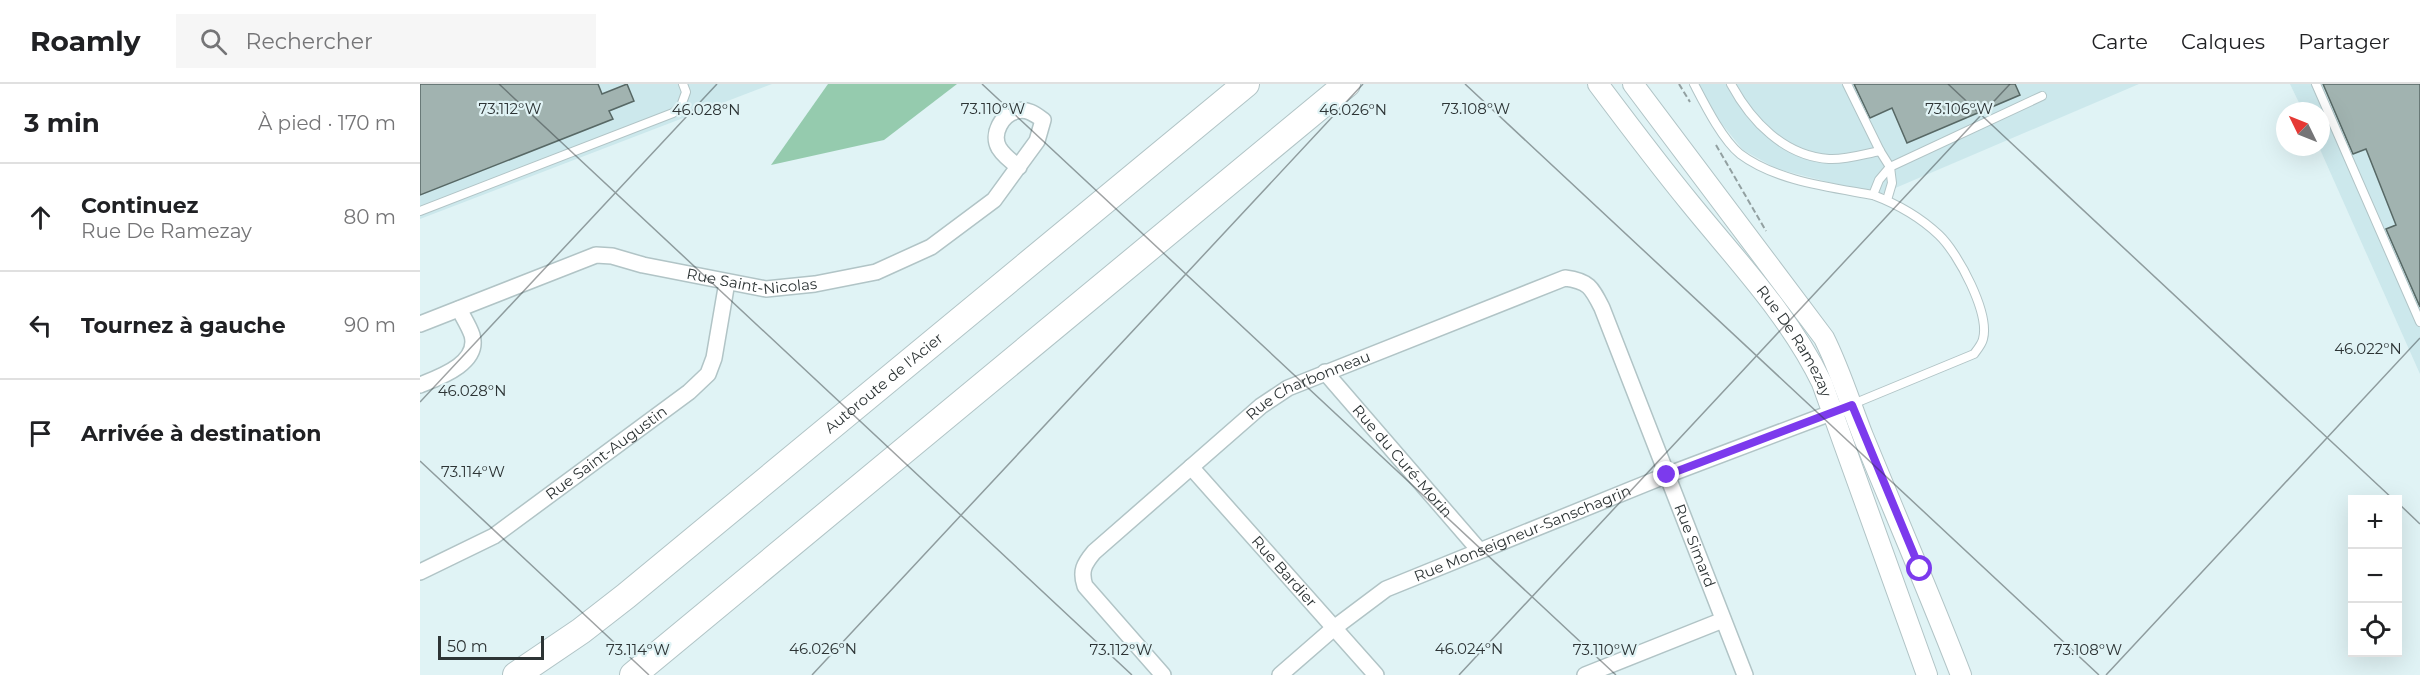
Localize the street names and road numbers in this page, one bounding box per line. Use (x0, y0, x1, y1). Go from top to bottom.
street label: Rue Saint-Nicolas (685, 264, 818, 298)
street label: Rue De Ramezay (1753, 281, 1836, 400)
street label: Autoroute de l'Acier (821, 328, 947, 437)
street label: Rue Charbonneau (1242, 346, 1373, 424)
street label: Rue Saint-Augustin (542, 401, 671, 504)
street label: Rue du Curé-Morin (1349, 401, 1457, 521)
street label: Rue Monseigneur-Sanschagrin (1411, 481, 1634, 586)
street label: Rue Simard (1670, 501, 1720, 590)
street label: Rue Bardier (1248, 532, 1321, 611)

